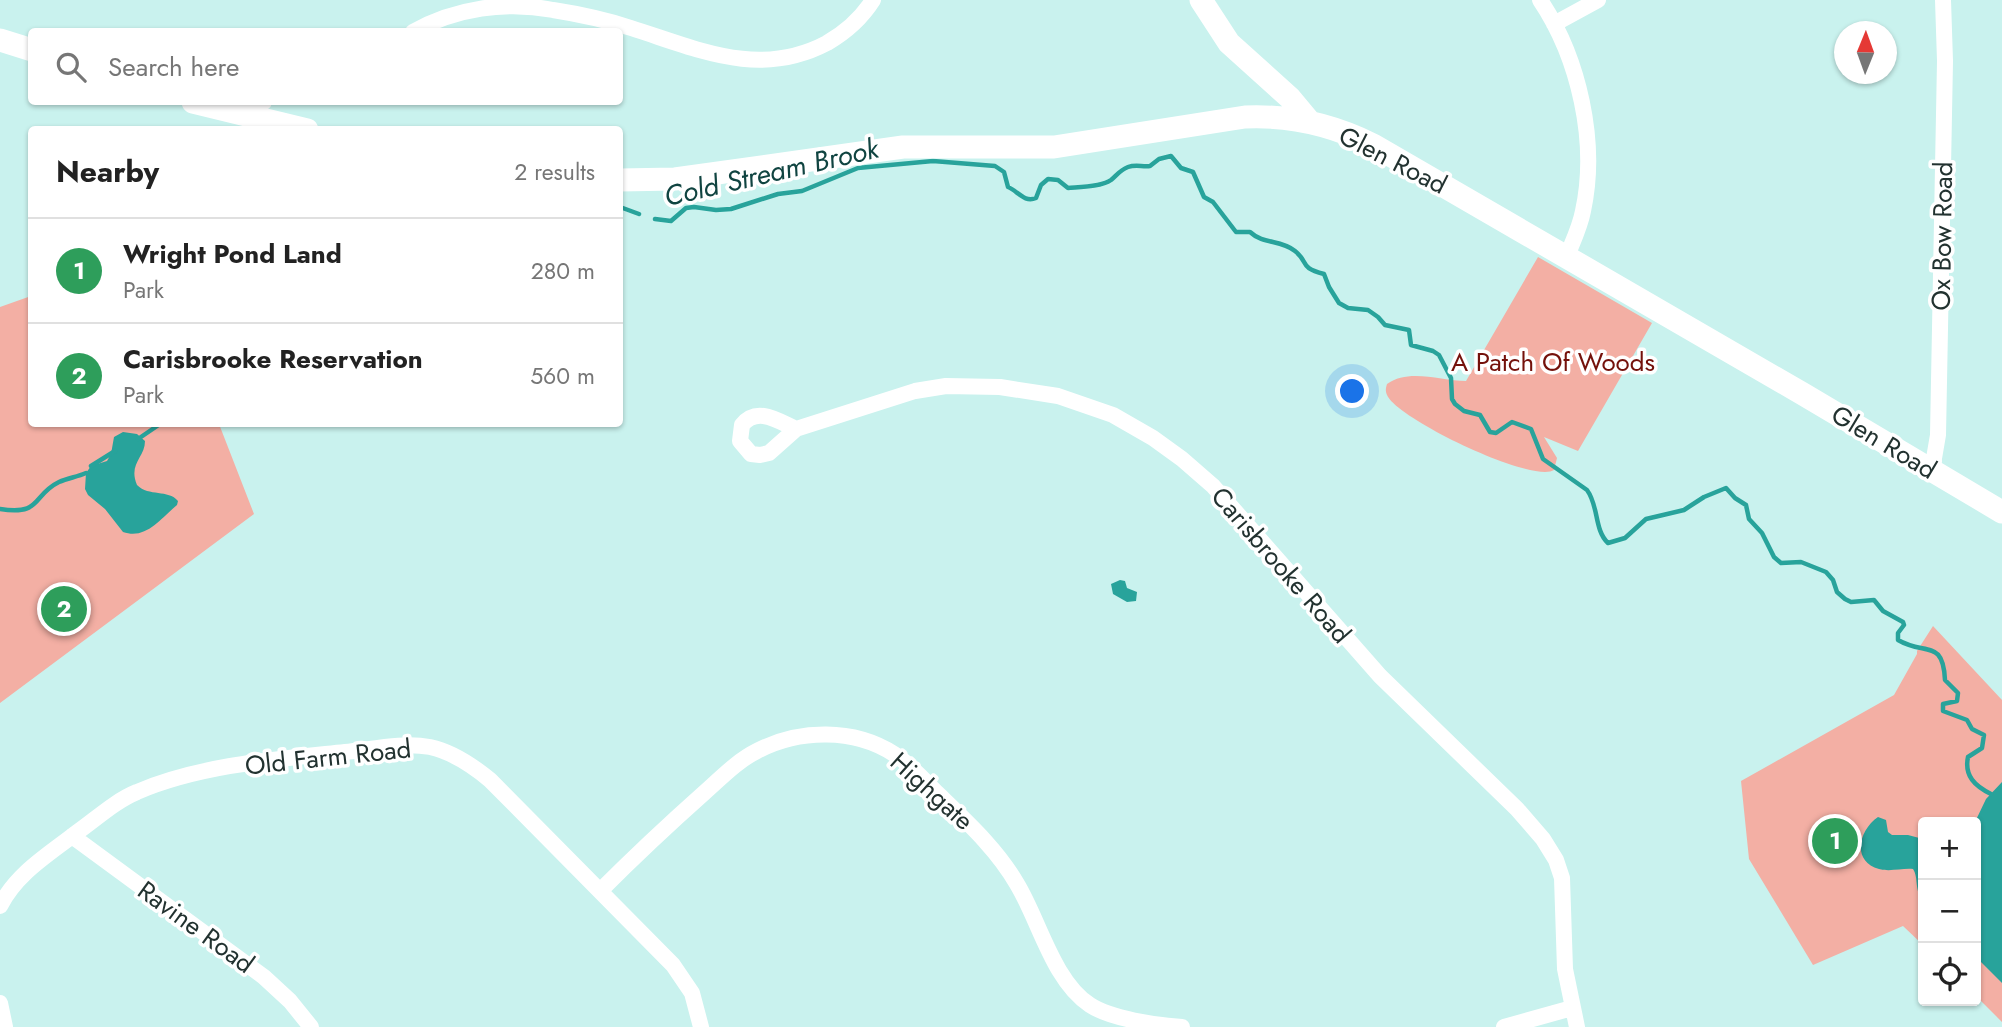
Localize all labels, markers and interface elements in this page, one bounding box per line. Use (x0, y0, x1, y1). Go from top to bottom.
north arrow (1834, 21, 1897, 84)
search box (28, 28, 623, 105)
icon: search (52, 48, 90, 86)
text: Search here (108, 48, 240, 86)
street label: Glen Road (1332, 116, 1454, 204)
water label: Cold Stream Brook (660, 128, 883, 217)
text: Nearby (56, 150, 159, 193)
text: 2 results (514, 155, 595, 189)
street label: Ox Bow Road (1922, 161, 1962, 311)
text: Wright Pond Land (123, 235, 342, 273)
text: 1 (73, 254, 85, 288)
text: 280 m (531, 254, 595, 288)
text: Park (123, 273, 164, 307)
text: Carisbrooke Reservation (123, 340, 423, 378)
park label: A Patch Of Woods (1451, 343, 1655, 381)
text: 2 (71, 359, 87, 393)
text: 560 m (530, 359, 595, 393)
your location (1335, 374, 1369, 408)
text: Park (123, 378, 164, 412)
street label: Glen Road (1824, 396, 1944, 488)
street label: Carisbrooke Road (1202, 478, 1360, 652)
pin: 2 (41, 583, 87, 635)
street label: Old Farm Road (243, 729, 413, 785)
street label: Highgate (882, 743, 982, 839)
pin: 1 (1812, 815, 1858, 867)
map controls (1918, 817, 1981, 1006)
button: + (1918, 817, 1981, 880)
street label: Ravine Road (130, 872, 262, 982)
button: − (1918, 880, 1981, 943)
button: locate (1918, 943, 1981, 1006)

